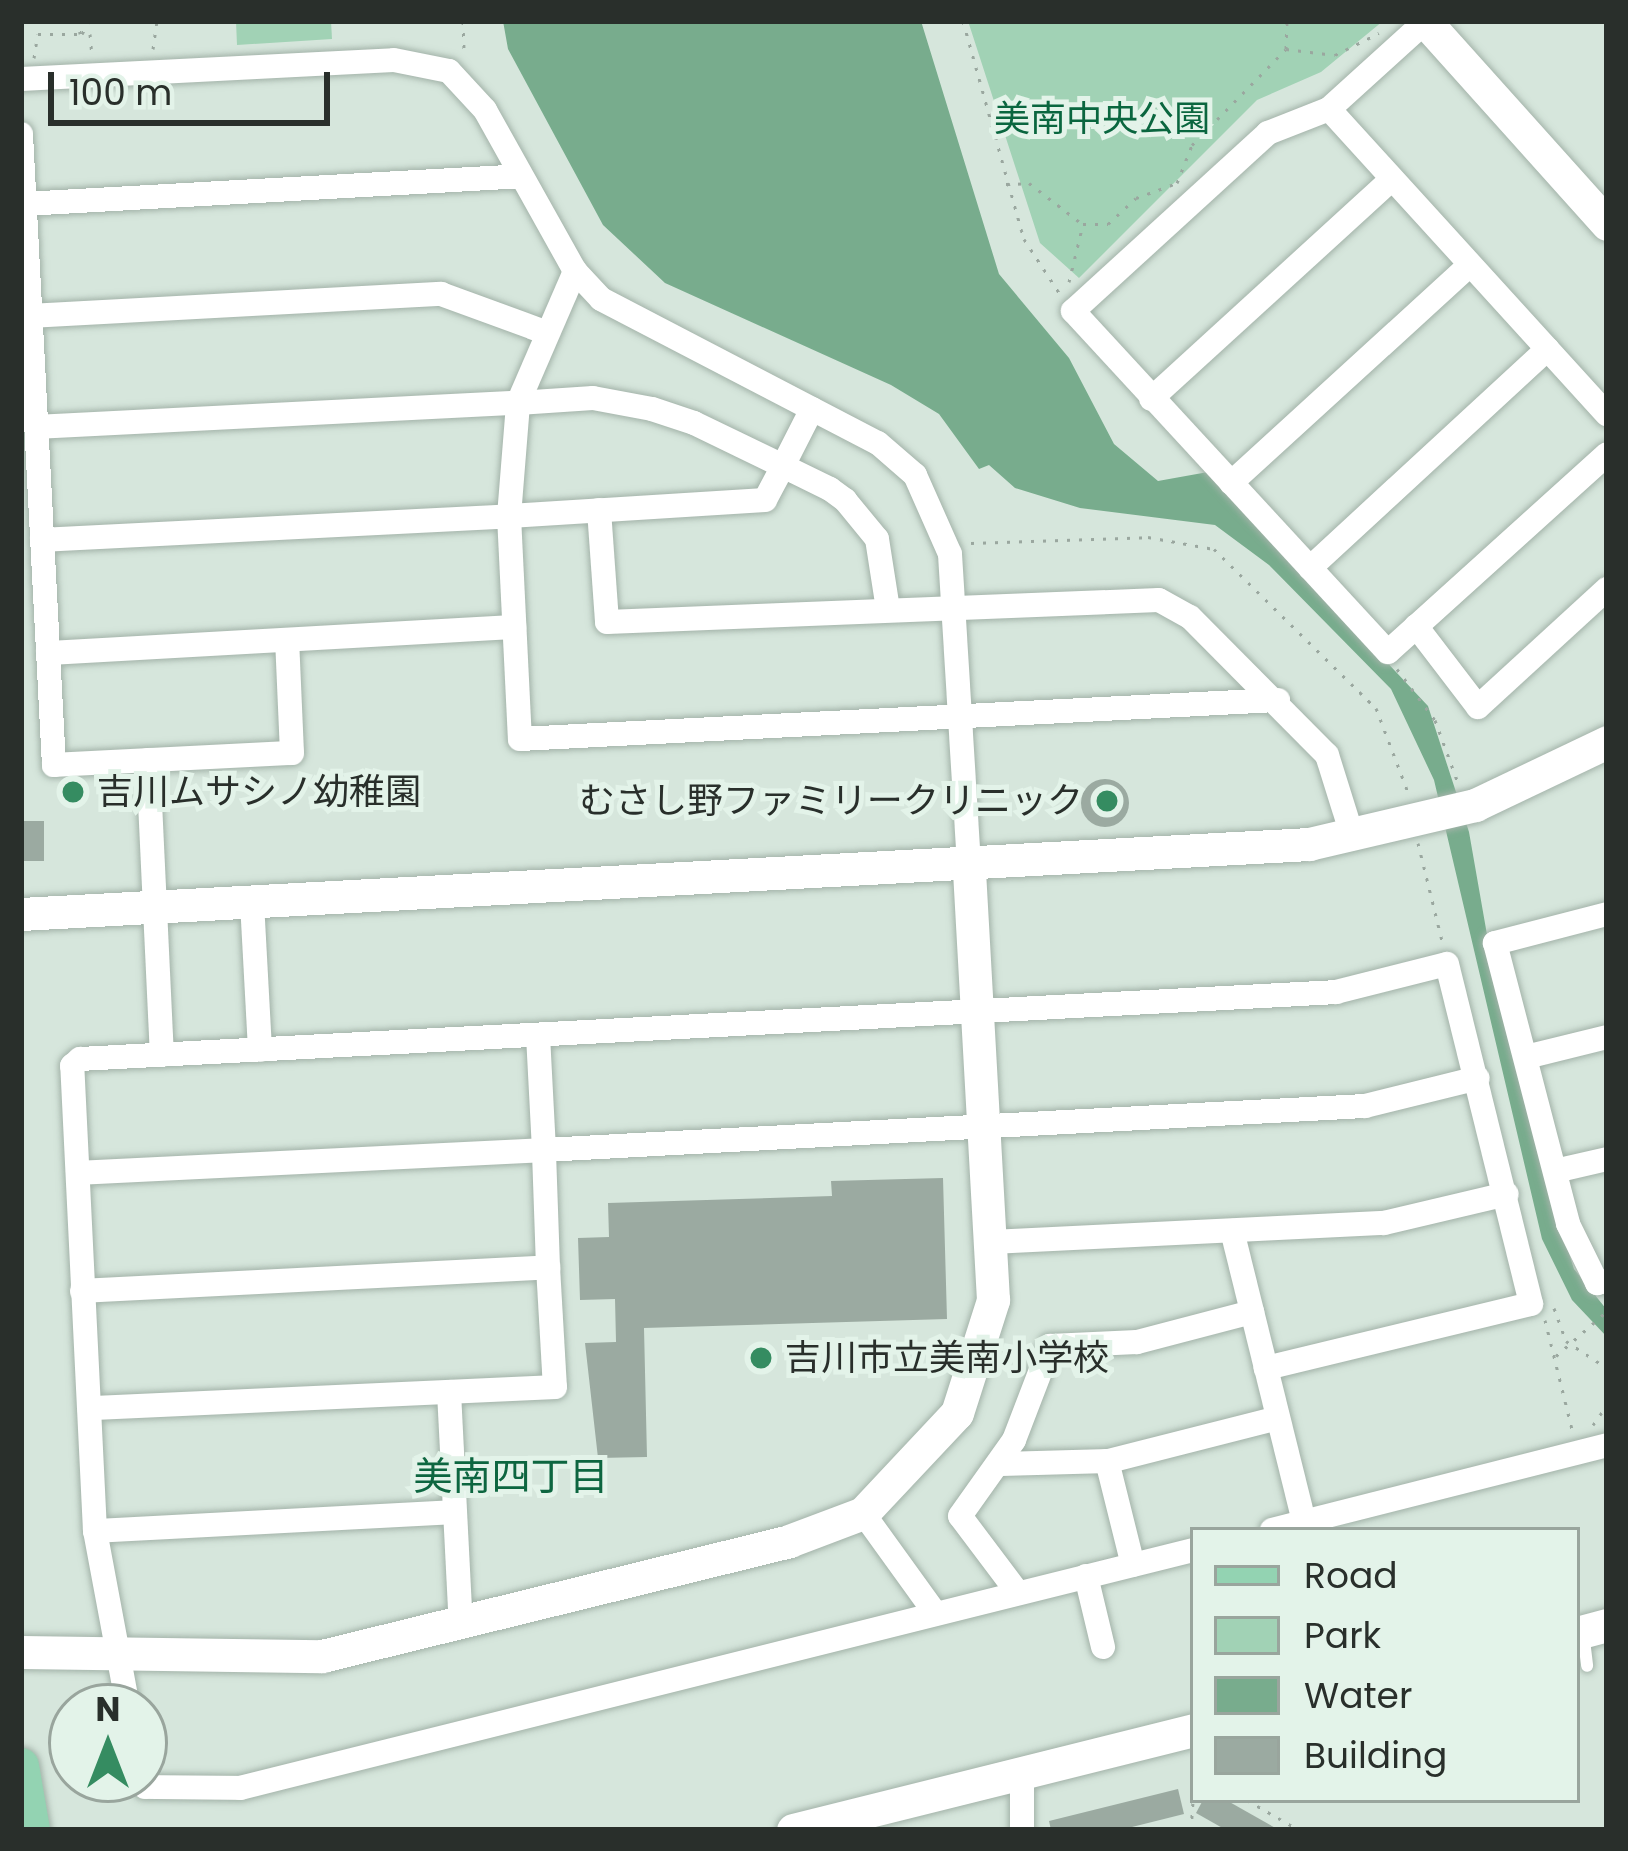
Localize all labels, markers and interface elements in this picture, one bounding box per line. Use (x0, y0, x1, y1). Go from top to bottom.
scale bar (54, 48, 336, 122)
text: 100 m (69, 67, 172, 118)
park label: 美南中央公園 (994, 97, 1210, 141)
place label: 吉川ムサシノ幼稚園 (97, 770, 421, 814)
marker: 吉川ムサシノ幼稚園 (60, 779, 86, 805)
place label: むさし野ファミリークリニック (579, 779, 1083, 823)
marker: むさし野ファミリークリニック (1094, 788, 1120, 814)
place label: 吉川市立美南小学校 (785, 1336, 1109, 1380)
marker: 吉川市立美南小学校 (748, 1345, 774, 1371)
district label: 美南四丁目 (414, 1454, 608, 1500)
legend (1190, 1527, 1580, 1803)
text: Road (1304, 1550, 1398, 1601)
text: Park (1304, 1610, 1381, 1661)
text: Water (1304, 1670, 1412, 1721)
north arrow (48, 1683, 168, 1803)
text: N (96, 1686, 120, 1733)
text: Building (1304, 1730, 1447, 1781)

